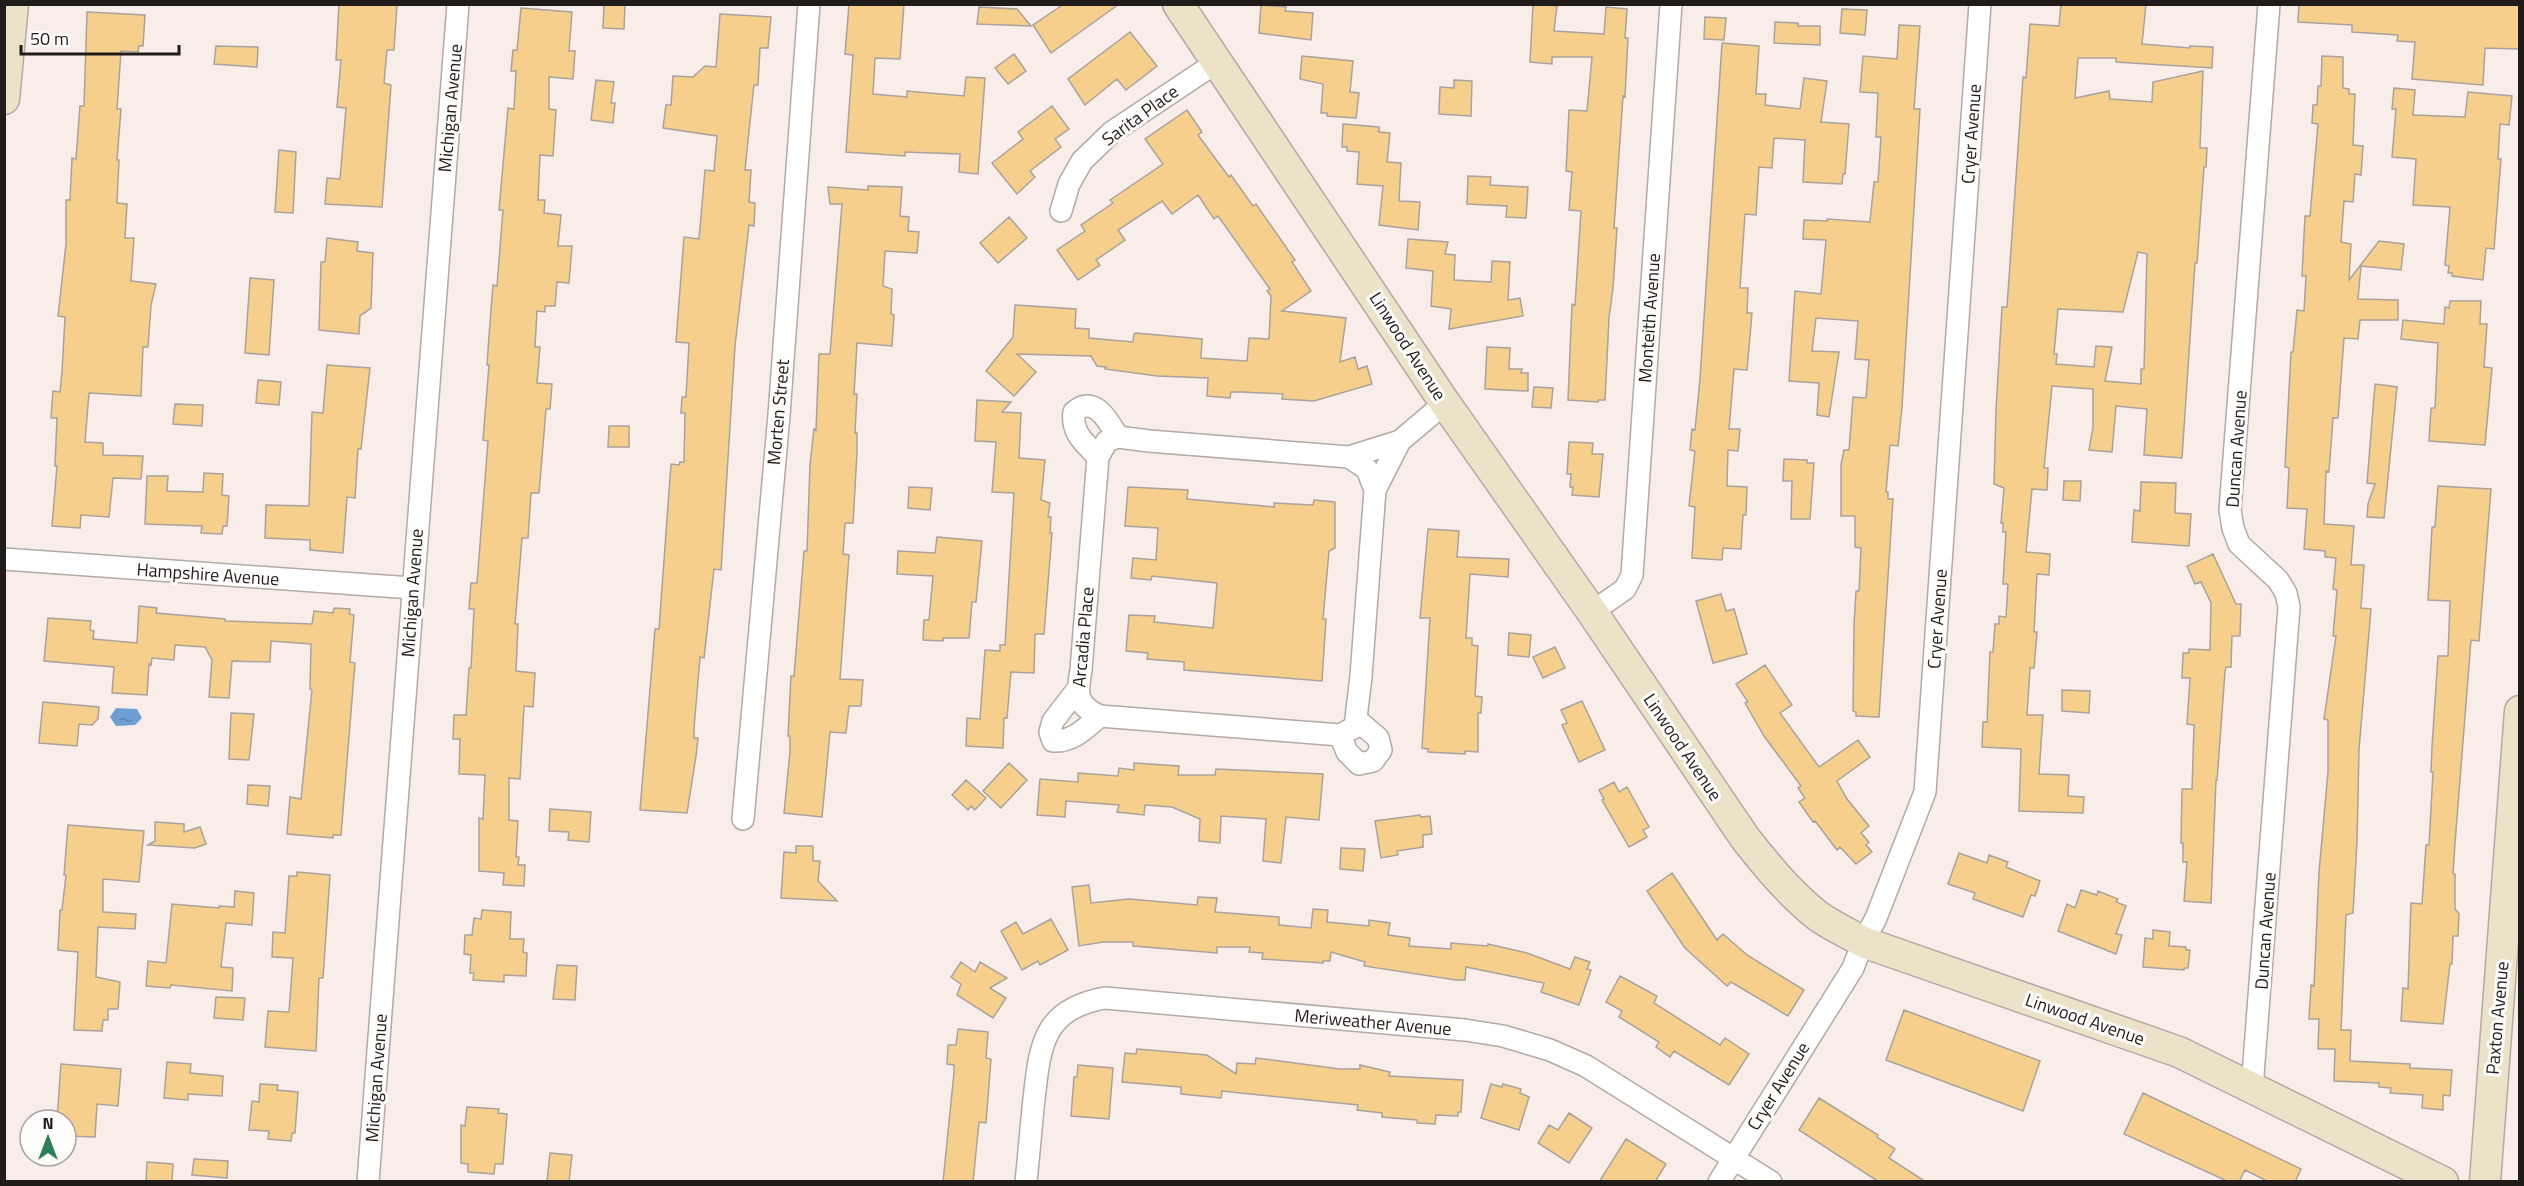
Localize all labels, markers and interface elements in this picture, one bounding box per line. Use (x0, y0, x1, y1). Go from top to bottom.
scale bar (21, 18, 178, 56)
text: 50 m (30, 25, 69, 52)
street label: Michigan Avenue (431, 43, 469, 173)
street label: Sarita Place (1096, 78, 1184, 152)
street label: Cryer Avenue (1954, 83, 1988, 185)
street label: Monteith Avenue (1631, 252, 1667, 384)
street label: Linwood Avenue (1363, 286, 1453, 406)
street label: Morten Street (760, 357, 796, 466)
street label: Duncan Avenue (2218, 389, 2254, 509)
street label: Michigan Avenue (394, 528, 430, 658)
street label: Hampshire Avenue (136, 556, 280, 592)
street label: Cryer Avenue (1920, 568, 1954, 670)
street label: Arcadia Place (1065, 586, 1101, 688)
street label: Linwood Avenue (1637, 688, 1729, 806)
street label: Duncan Avenue (2247, 871, 2283, 991)
street label: Paxton Avenue (2479, 960, 2515, 1076)
street label: Linwood Avenue (2022, 986, 2148, 1052)
street label: Meriweather Avenue (1293, 1002, 1453, 1042)
street label: Michigan Avenue (358, 1013, 394, 1143)
street label: Cryer Avenue (1740, 1036, 1816, 1136)
north arrow (18, 1108, 78, 1168)
text: N (42, 1111, 54, 1135)

